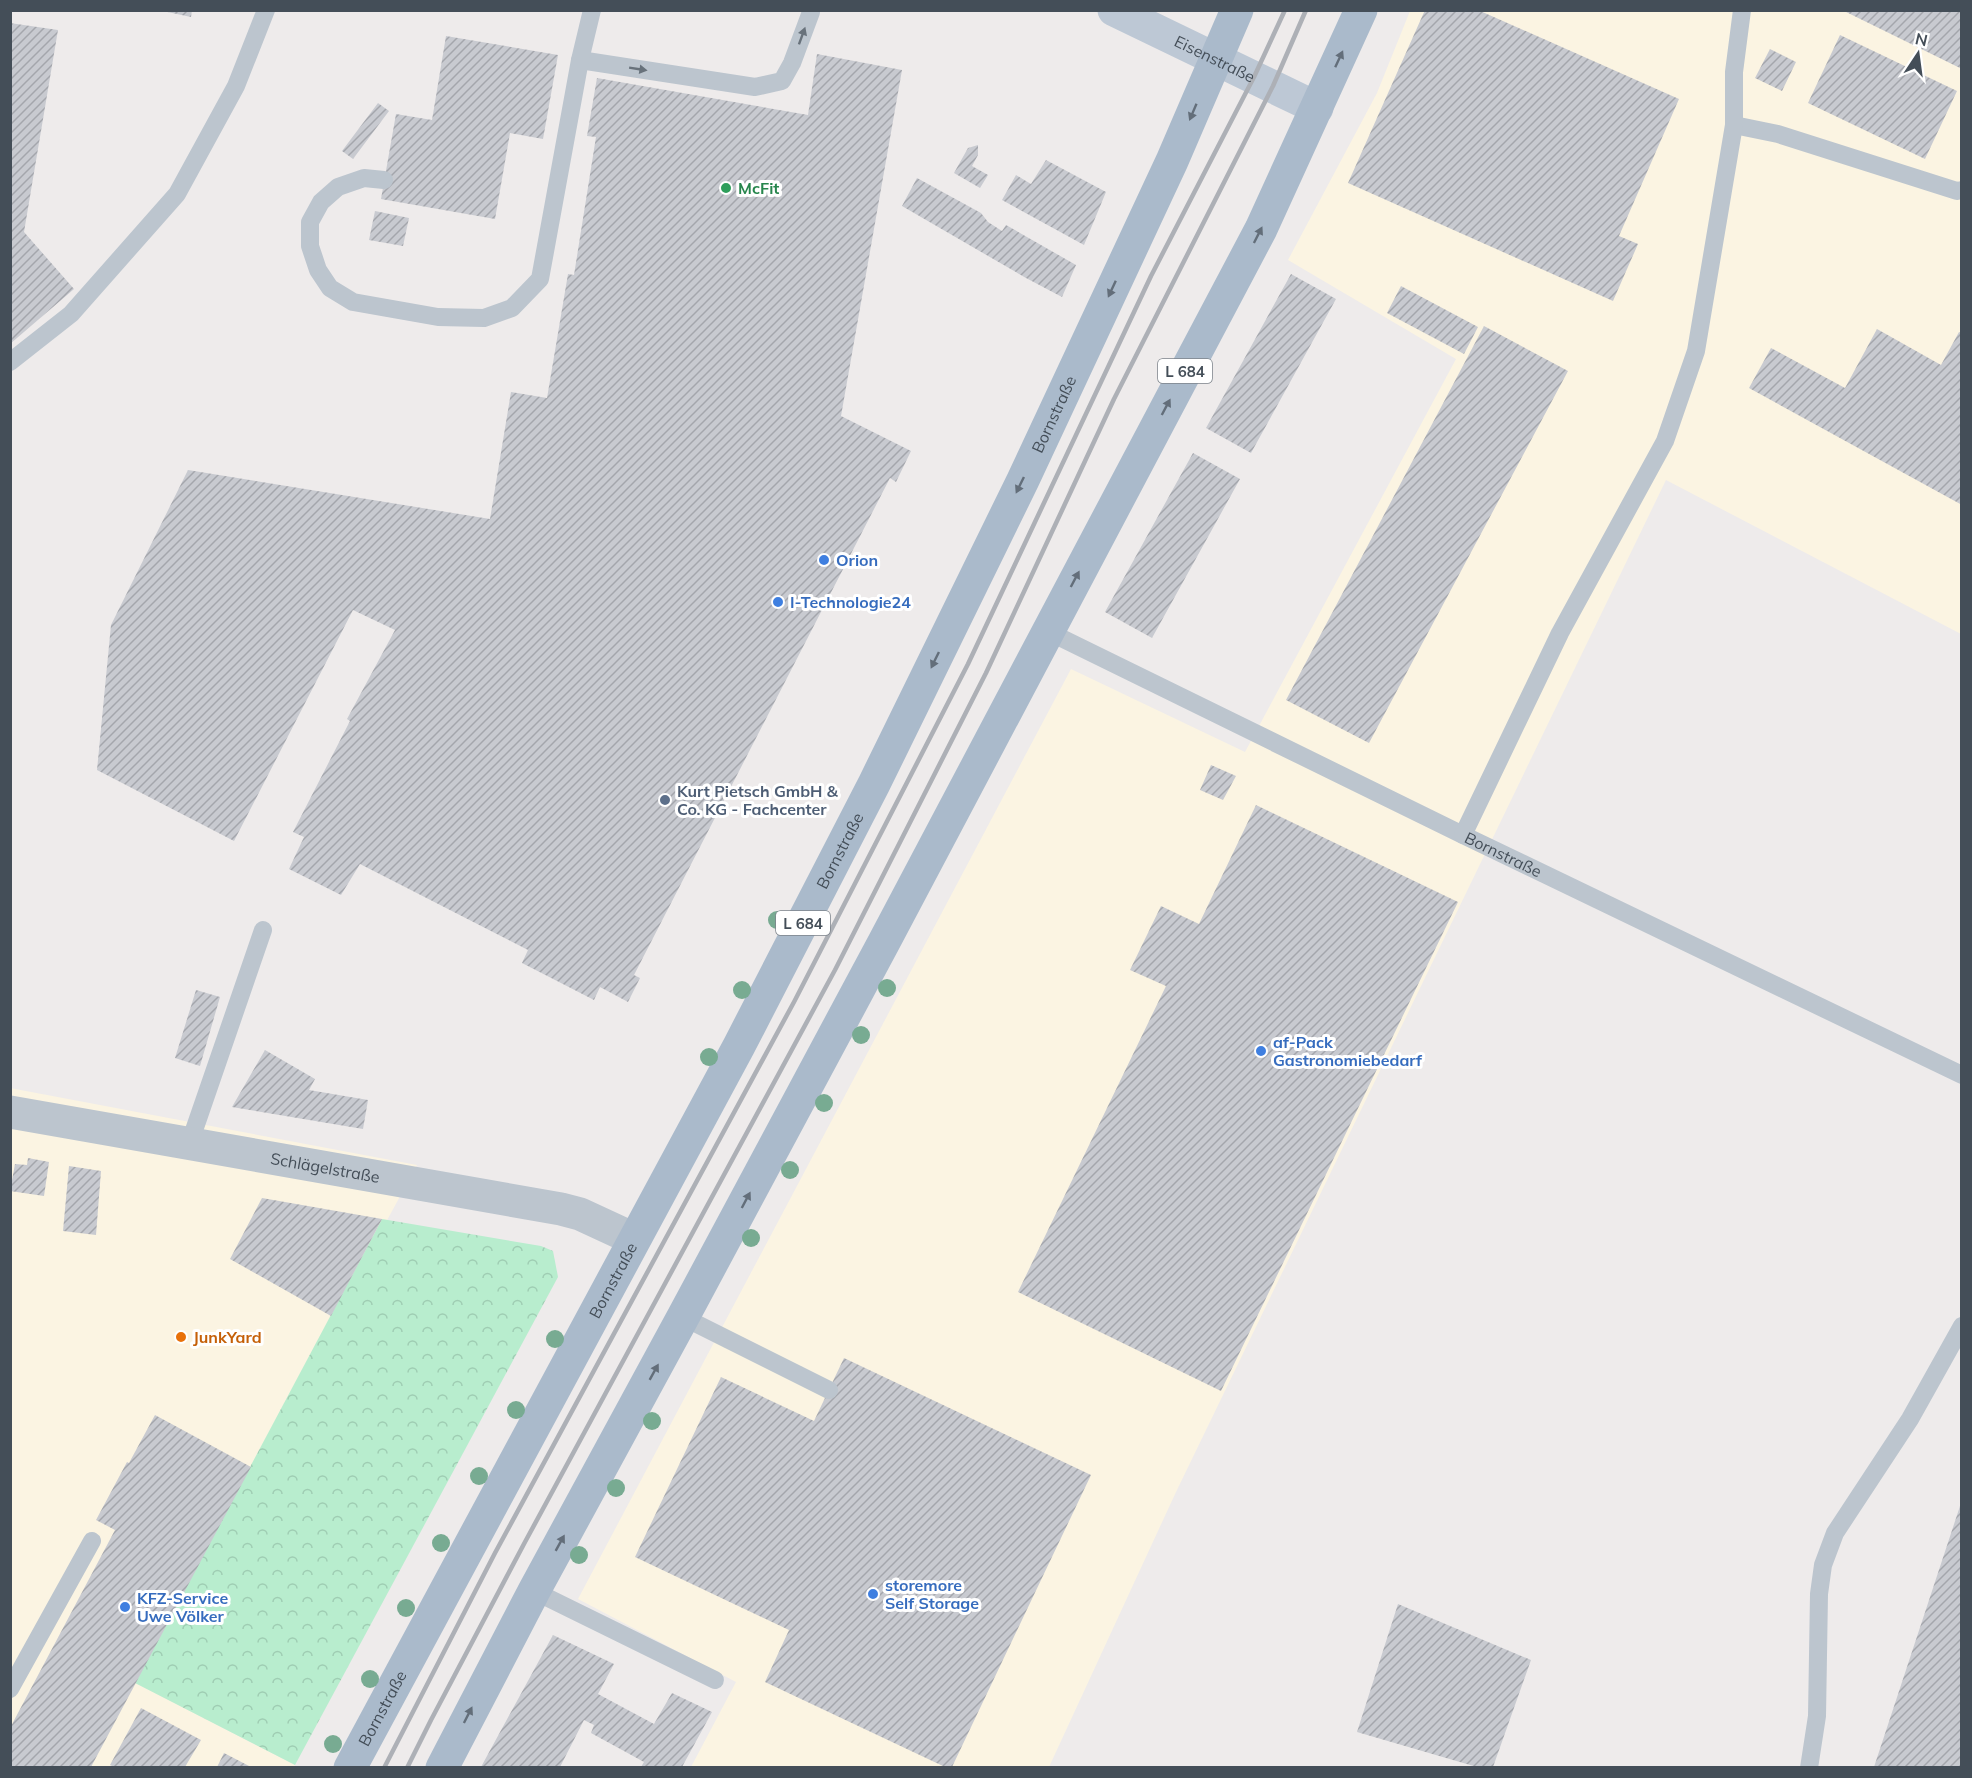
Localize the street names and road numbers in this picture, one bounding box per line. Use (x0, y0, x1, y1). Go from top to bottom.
street label: Eisenstraße (1171, 31, 1258, 87)
road number: L 684 (1158, 359, 1212, 383)
street label: Bornstraße (1027, 372, 1080, 456)
street label: Bornstraße (812, 809, 868, 892)
street label: Bornstraße (1462, 827, 1545, 881)
road number: L 684 (776, 911, 830, 935)
street label: Schlägelstraße (269, 1148, 381, 1187)
street label: Bornstraße (584, 1239, 641, 1322)
street label: Bornstraße (354, 1667, 411, 1749)

